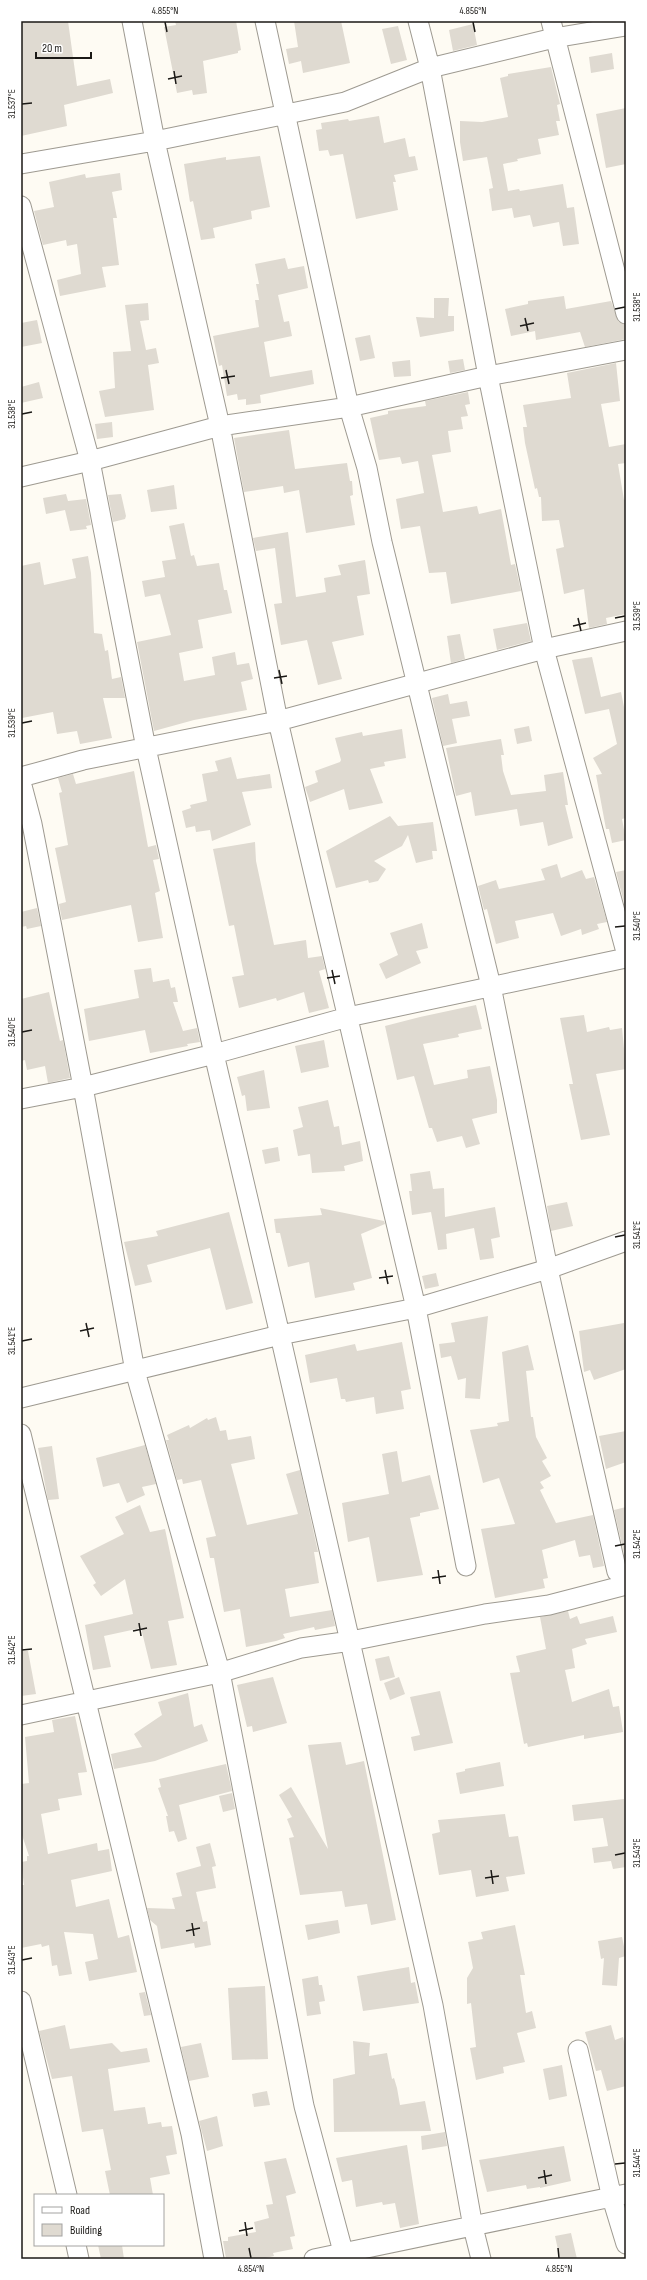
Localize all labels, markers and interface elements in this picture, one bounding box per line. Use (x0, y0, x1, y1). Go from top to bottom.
text: 4.855°N (152, 5, 178, 17)
text: 4.856°N (460, 5, 486, 17)
scale bar (36, 34, 91, 60)
text: 20 m (42, 41, 62, 56)
text: 31.537°E (6, 89, 18, 119)
text: 31.538°E (631, 292, 643, 322)
text: 31.538°E (6, 399, 18, 429)
text: 31.539°E (631, 601, 643, 631)
text: 31.539°E (6, 708, 18, 738)
text: 31.540°E (631, 911, 643, 941)
text: 31.540°E (6, 1017, 18, 1047)
text: 31.541°E (631, 1221, 643, 1249)
text: 31.541°E (6, 1327, 18, 1355)
text: 31.542°E (631, 1529, 643, 1559)
text: 31.542°E (6, 1635, 18, 1665)
text: 31.543°E (631, 1838, 643, 1868)
text: 31.543°E (6, 1945, 18, 1975)
text: 31.544°E (631, 2149, 643, 2177)
legend (34, 2194, 164, 2246)
text: Road (70, 2203, 90, 2218)
text: Building (70, 2223, 102, 2238)
text: 4.854°N (238, 2263, 264, 2275)
text: 4.855°N (546, 2263, 572, 2275)

